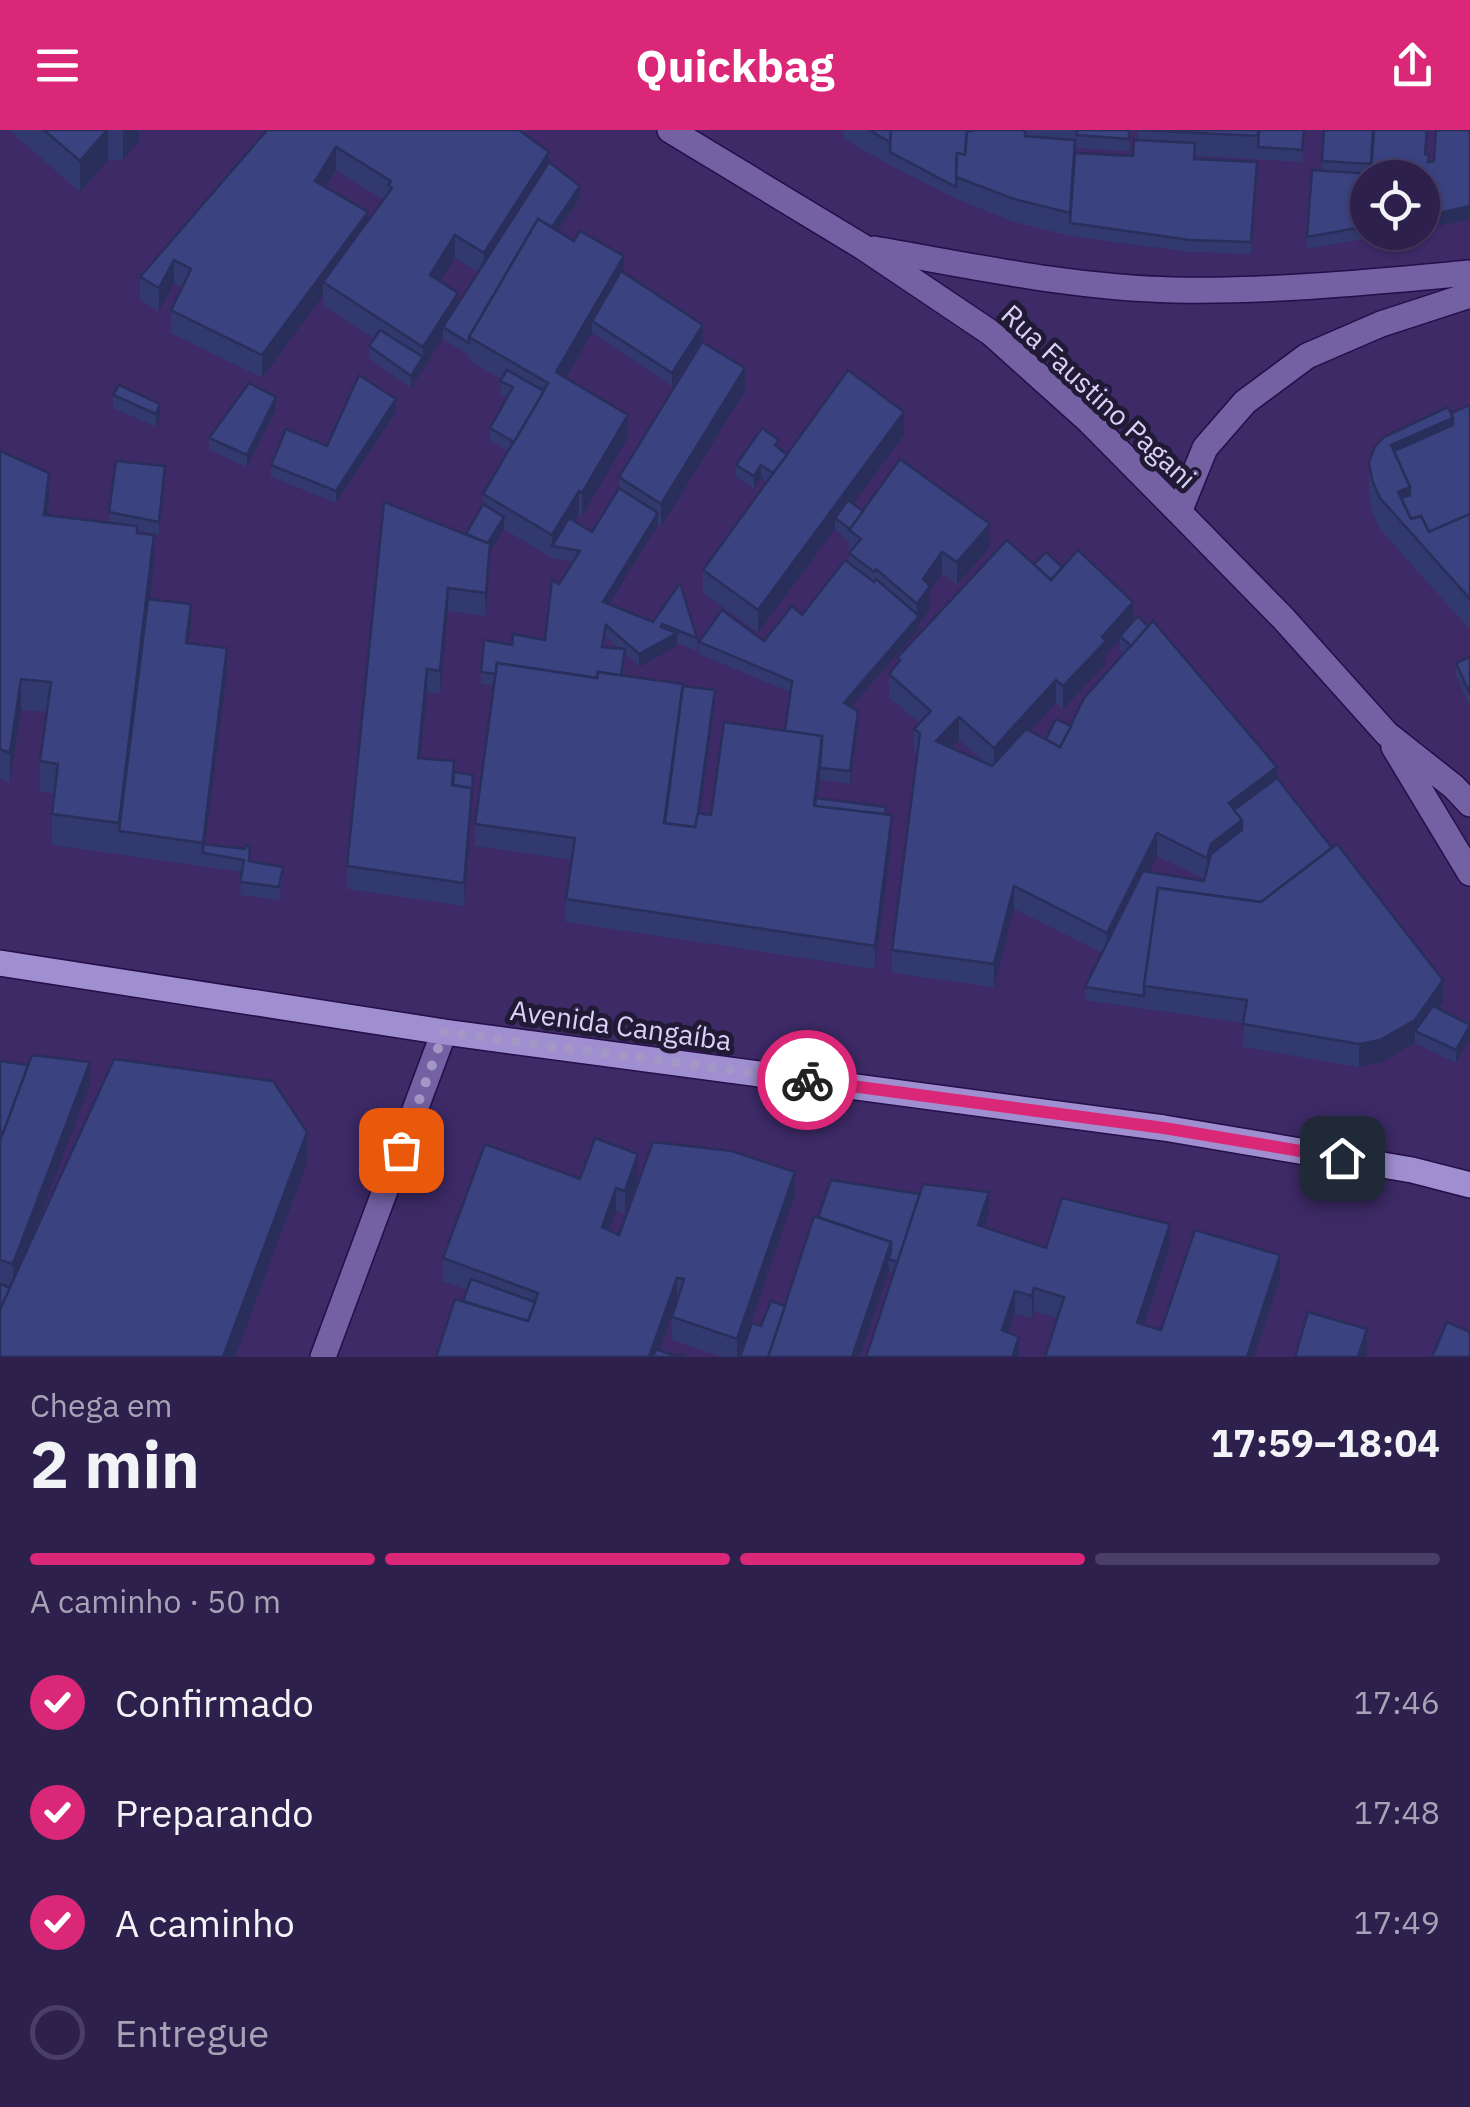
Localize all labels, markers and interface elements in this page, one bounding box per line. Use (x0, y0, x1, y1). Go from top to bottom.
text: Quickbag (636, 36, 834, 94)
icon: menu (30, 38, 85, 93)
icon: share (1385, 38, 1440, 93)
map controls (1350, 160, 1440, 250)
button: locate (1350, 160, 1440, 250)
street label: Rua Faustino Pagani (994, 296, 1204, 496)
street label: Avenida Cangaíba (508, 991, 734, 1059)
courier (757, 1030, 857, 1130)
icon: bike (780, 1053, 835, 1108)
pin (359, 1108, 444, 1193)
pin (1300, 1116, 1385, 1201)
icon: bag (374, 1123, 429, 1178)
icon: home (1315, 1131, 1370, 1186)
text: Chega em (30, 1384, 173, 1426)
text: 17:59–18:04 (1210, 1418, 1440, 1467)
text: 2 min (30, 1421, 200, 1506)
text: A caminho · 50 m (30, 1580, 281, 1622)
icon: check (30, 1675, 85, 1730)
text: Confirmado (115, 1678, 314, 1727)
text: 17:46 (1354, 1681, 1440, 1723)
icon: check (30, 1785, 85, 1840)
text: Preparando (115, 1788, 314, 1837)
text: 17:48 (1354, 1791, 1440, 1833)
icon: check (30, 1895, 85, 1950)
text: A caminho (115, 1898, 295, 1947)
text: 17:49 (1354, 1901, 1440, 1943)
text: Entregue (115, 2008, 269, 2057)

